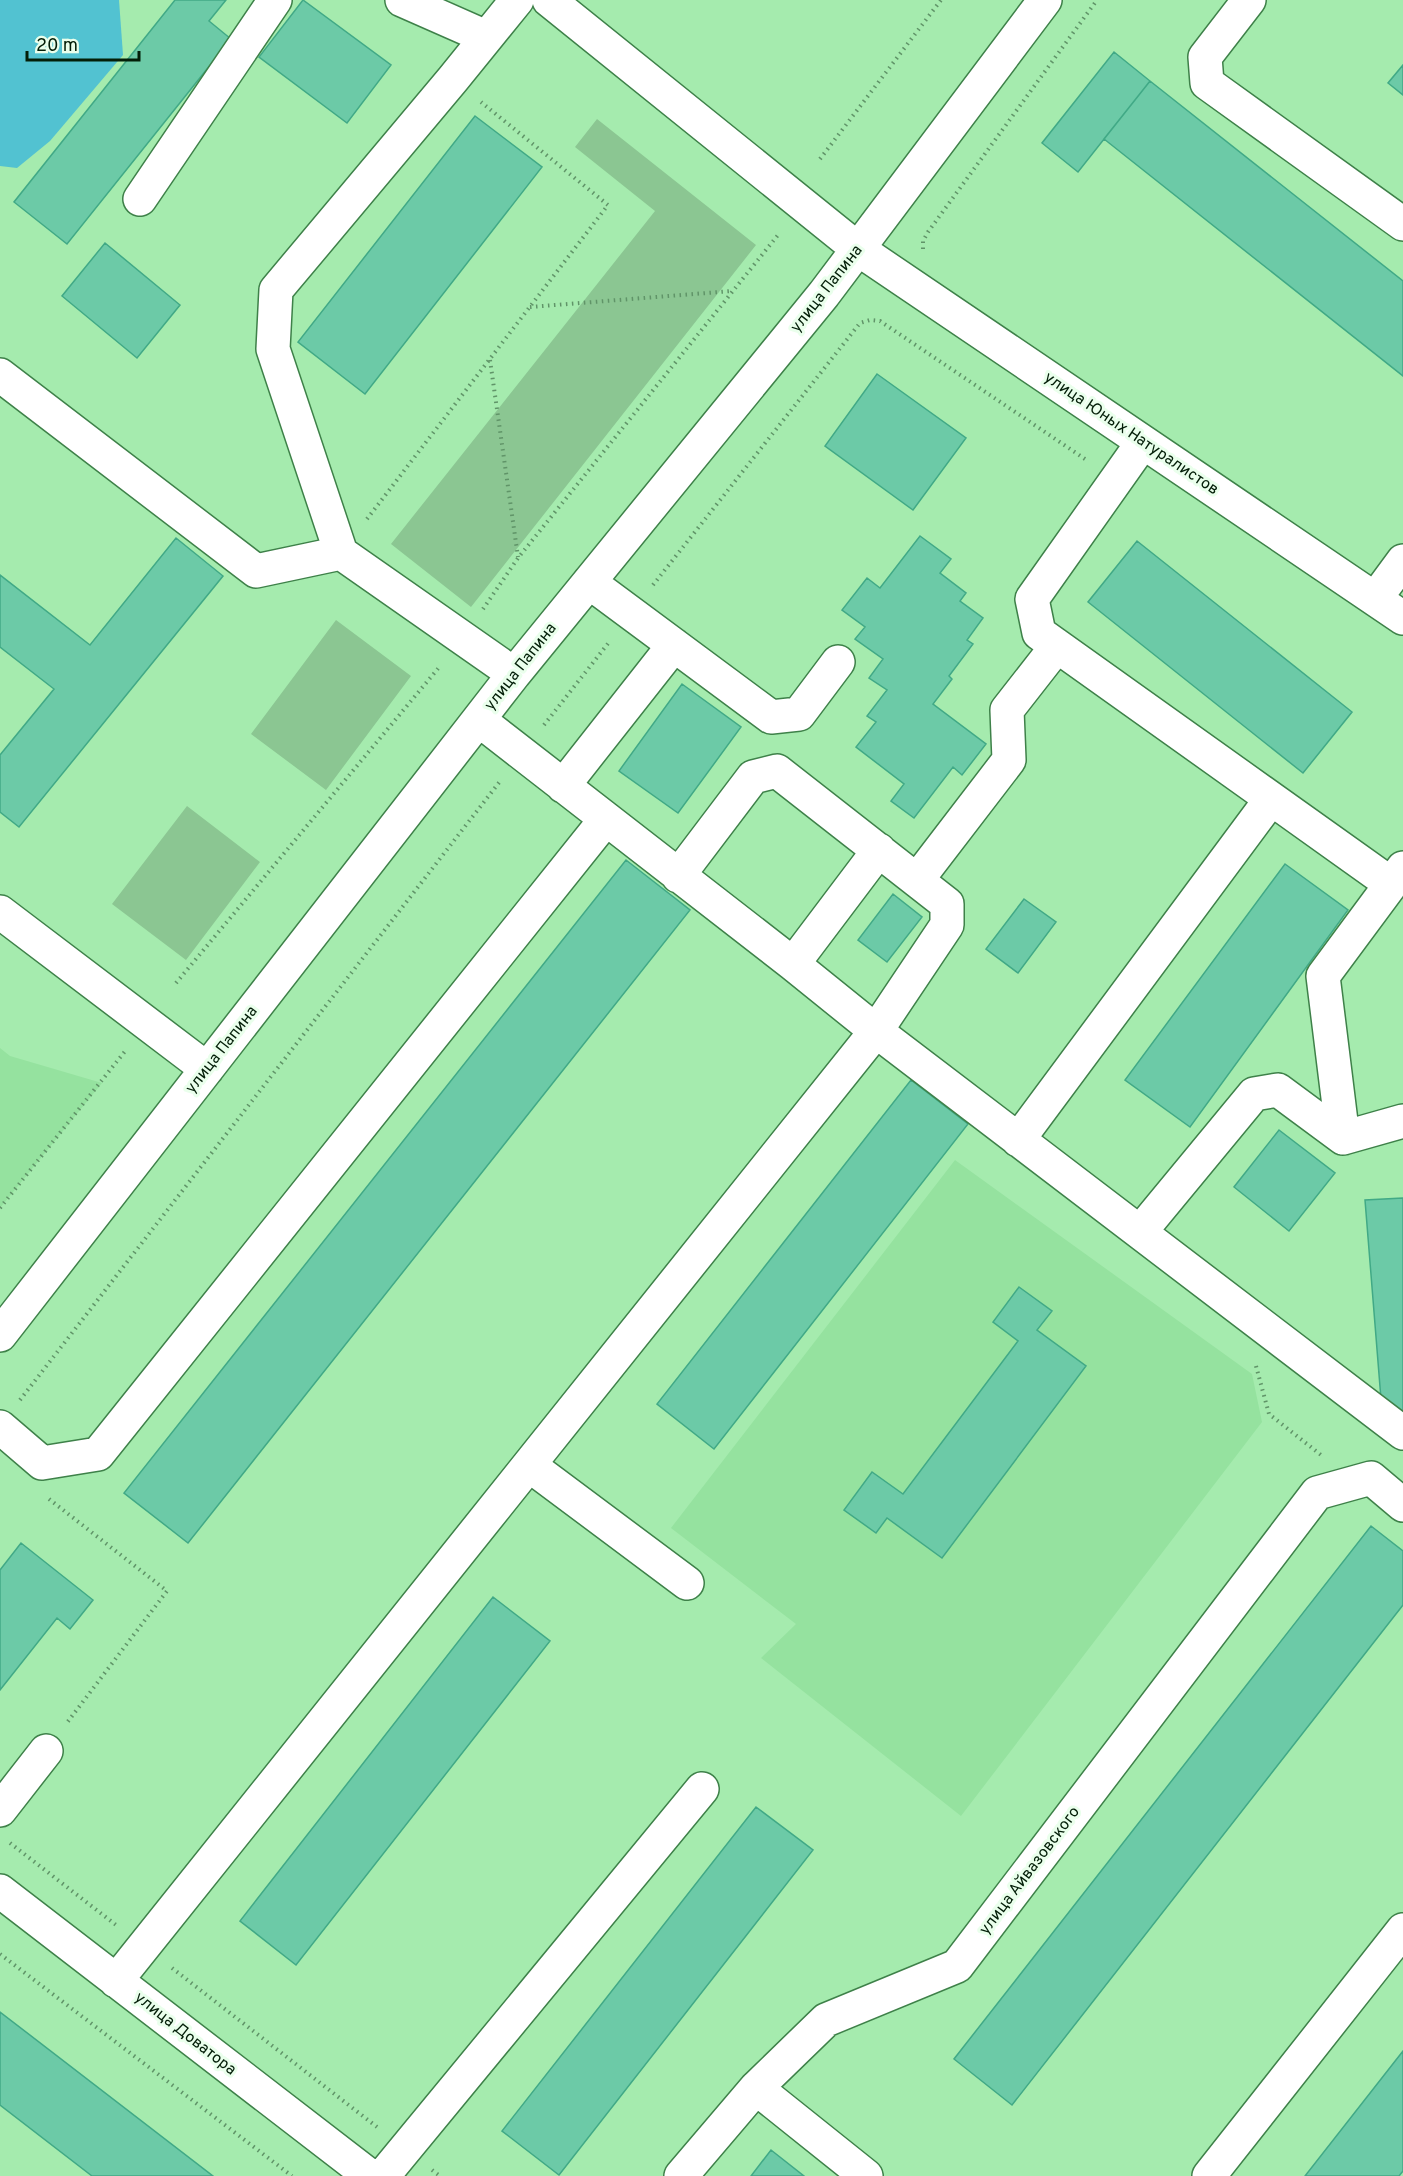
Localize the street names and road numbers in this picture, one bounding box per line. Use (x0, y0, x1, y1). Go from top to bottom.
street label: улица Папина (787, 241, 867, 337)
street label: улица Юных Натуралистов (1040, 368, 1222, 500)
street label: улица Папина (481, 619, 561, 715)
street label: улица Папина (182, 1002, 262, 1098)
street label: улица Айвазовского (975, 1803, 1085, 1939)
street label: улица Доватора (130, 1988, 240, 2080)

